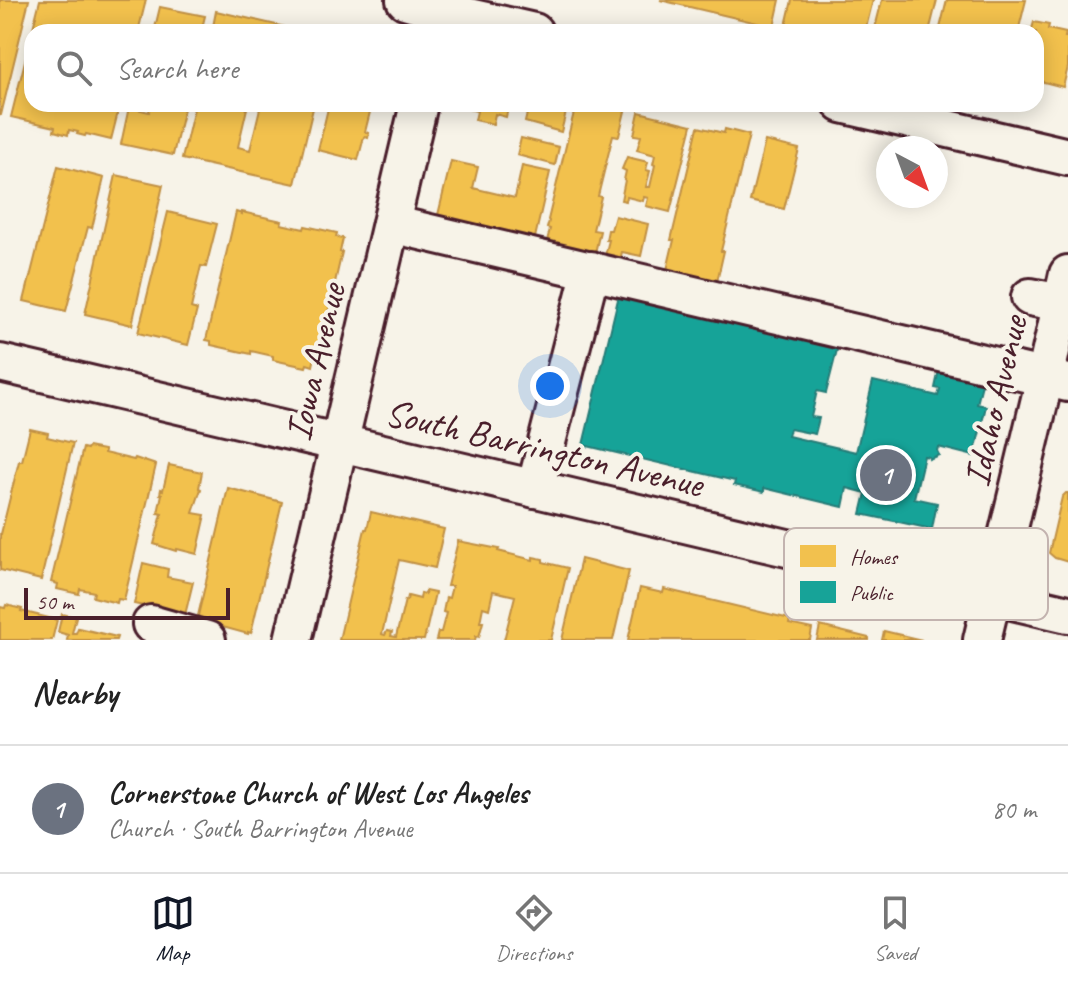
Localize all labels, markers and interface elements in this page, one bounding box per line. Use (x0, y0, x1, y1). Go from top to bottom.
search box (24, 24, 1044, 112)
icon: search (52, 46, 96, 90)
text: Search here (116, 49, 238, 87)
north arrow (876, 136, 948, 208)
street label: Iowa Avenue (274, 276, 356, 445)
street label: Idaho Avenue (953, 309, 1038, 491)
your location (530, 366, 570, 406)
street label: South Barrington Avenue (381, 389, 710, 508)
pin: 1 (860, 445, 912, 505)
legend (784, 528, 1048, 620)
text: Homes (850, 543, 899, 571)
text: Public (850, 579, 894, 607)
scale bar (24, 584, 230, 620)
text: 50 m (36, 588, 73, 616)
text: Nearby (32, 671, 118, 714)
text: Cornerstone Church of West Los Angeles (108, 774, 528, 812)
text: 1 (52, 793, 64, 826)
text: 80 m (992, 793, 1036, 826)
text: Church · South Barrington Avenue (108, 812, 412, 845)
tab: Map (151, 891, 195, 967)
tab: Directions (496, 891, 572, 967)
tab: Saved (873, 891, 917, 967)

